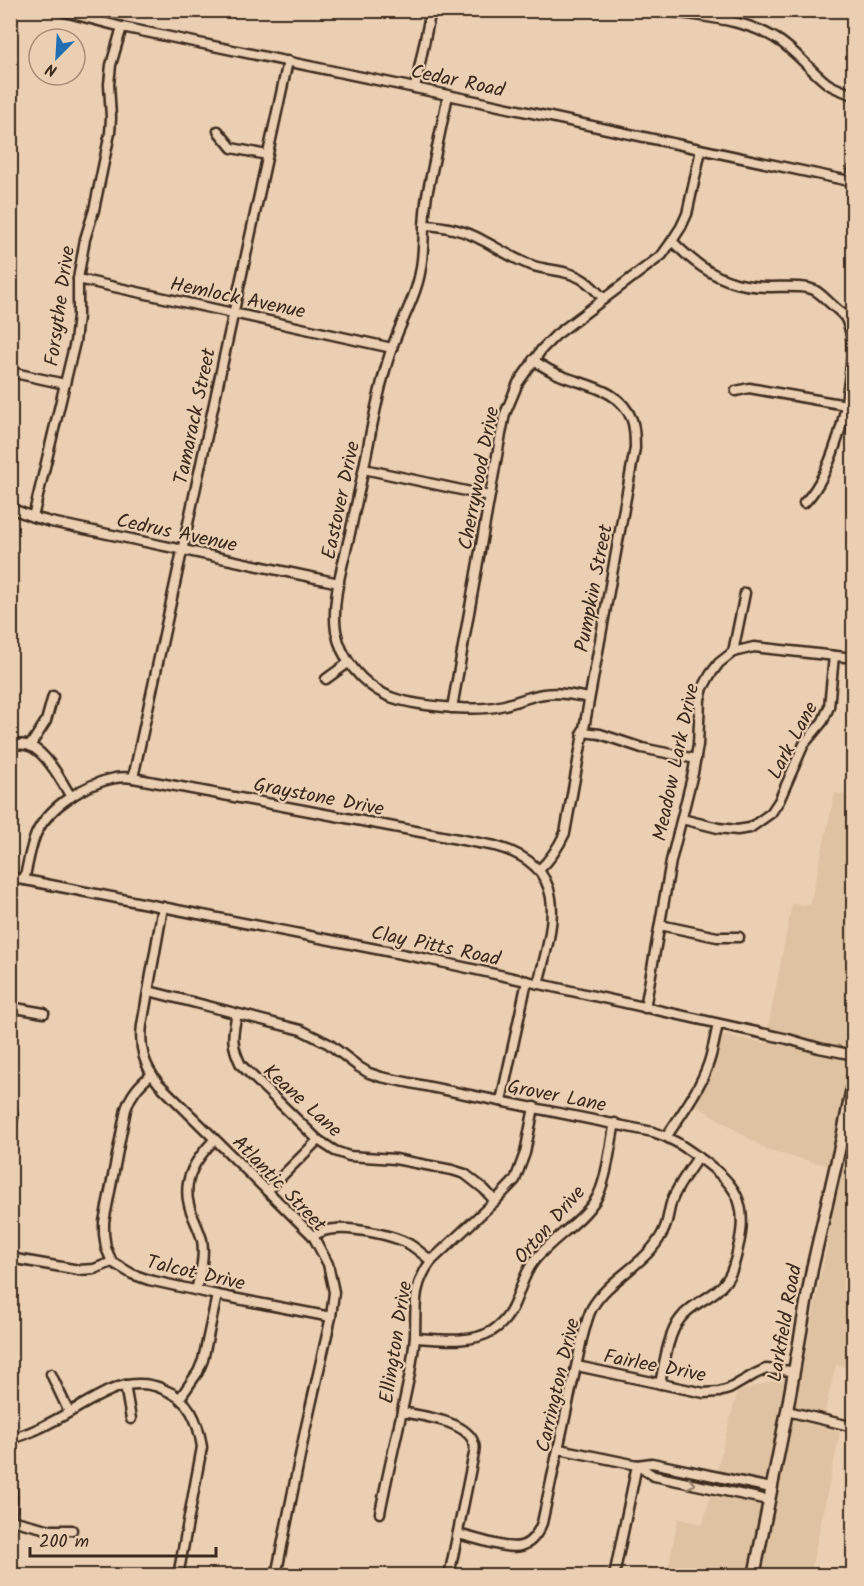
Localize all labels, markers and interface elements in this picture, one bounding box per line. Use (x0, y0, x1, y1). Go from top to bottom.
north arrow (27, 27, 87, 87)
text: N (42, 56, 61, 83)
street label: Cedar Road (408, 56, 508, 108)
street label: Forsythe Drive (37, 244, 85, 369)
street label: Hemlock Avenue (167, 269, 308, 329)
street label: Tamarack Street (166, 345, 226, 487)
street label: Cherrywood Drive (450, 404, 510, 553)
street label: Eastover Drive (314, 438, 370, 563)
street label: Cedrus Avenue (113, 506, 240, 562)
street label: Pumpkin Street (567, 522, 623, 655)
street label: Meadow Lark Drive (645, 680, 709, 844)
street label: Lark Lane (760, 696, 828, 786)
street label: Graystone Drive (251, 770, 387, 826)
street label: Clay Pitts Road (368, 918, 504, 976)
street label: Keane Lane (255, 1057, 349, 1146)
street label: Grover Lane (505, 1072, 609, 1122)
street label: Atlantic Street (224, 1128, 334, 1241)
street label: Orton Drive (507, 1179, 594, 1272)
street label: Talcot Drive (143, 1247, 248, 1301)
street label: Larkfield Road (760, 1261, 812, 1385)
street label: Ellington Drive (372, 1279, 422, 1406)
street label: Carrington Drive (528, 1315, 590, 1456)
street label: Fairlee Drive (601, 1341, 709, 1393)
one-way arrow (686, 1476, 696, 1489)
scale bar (30, 1520, 216, 1558)
text: 200 m (39, 1528, 89, 1557)

